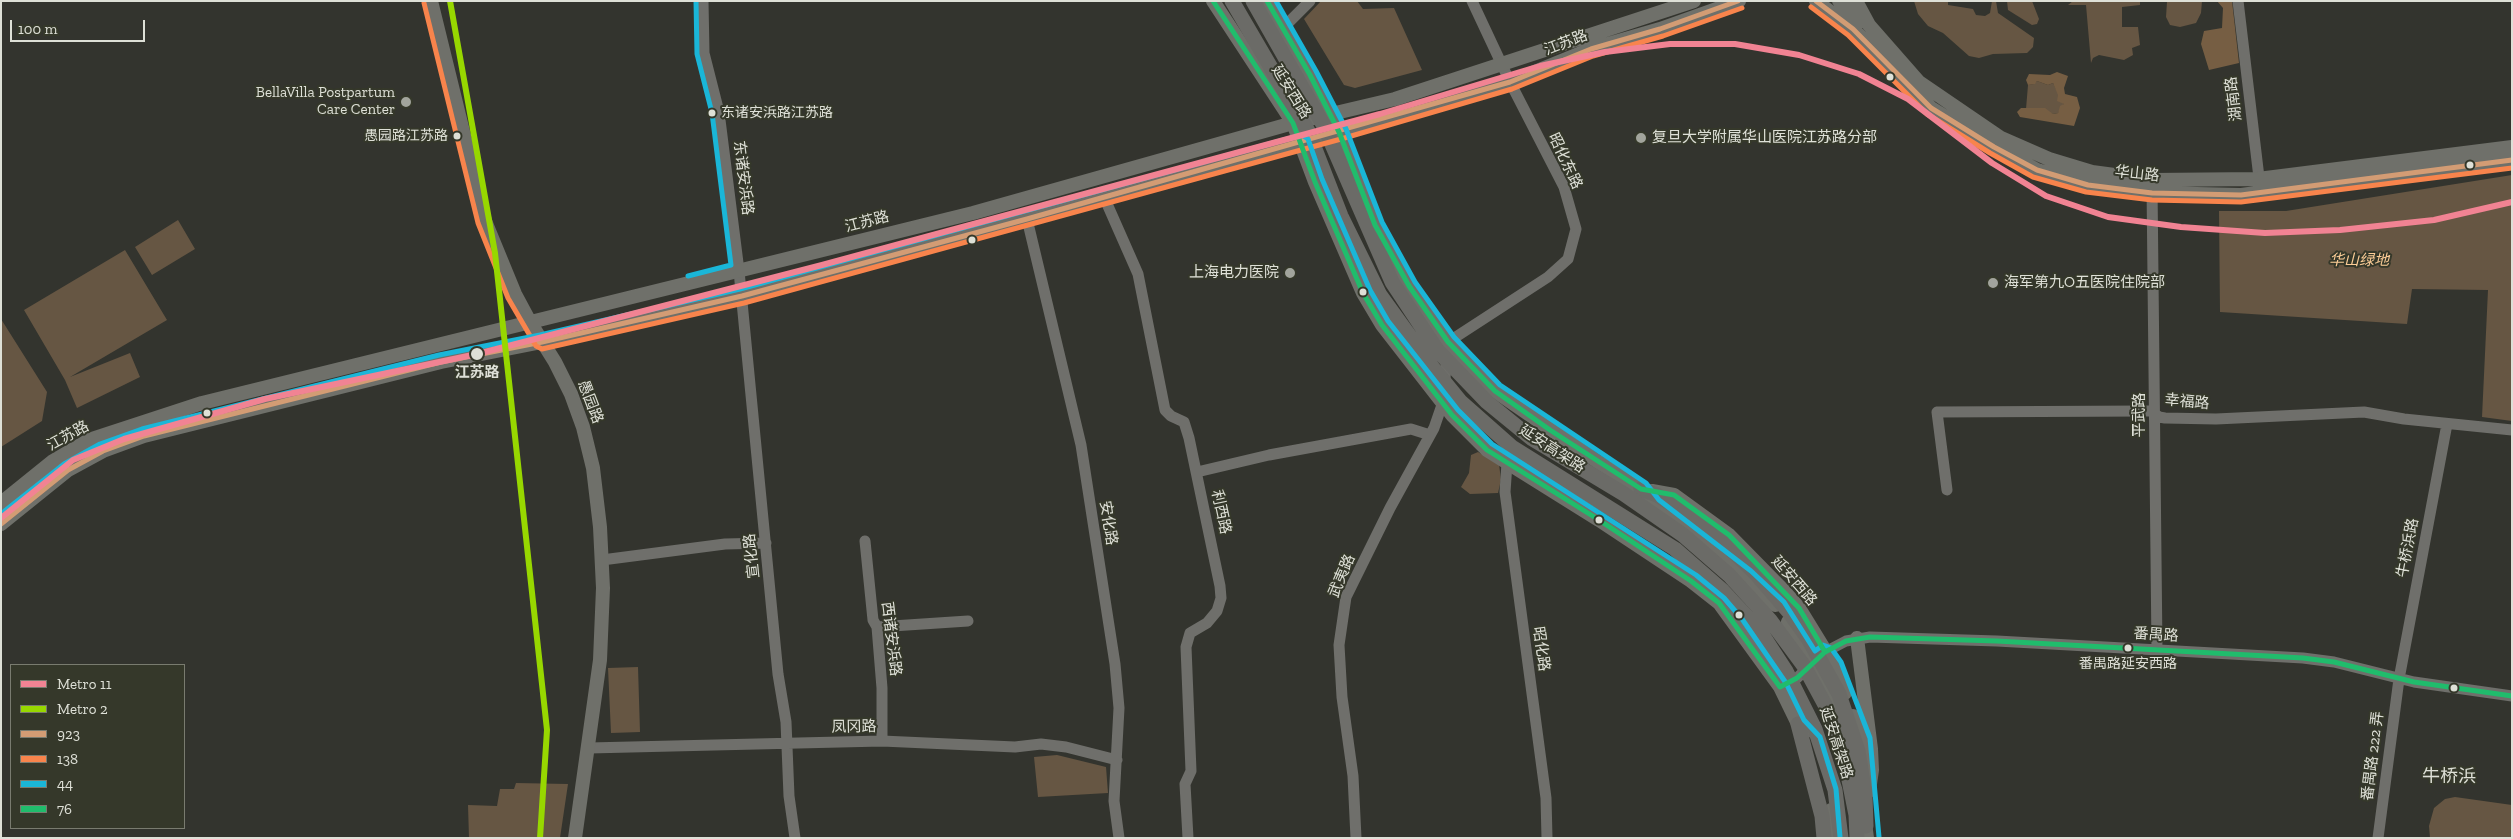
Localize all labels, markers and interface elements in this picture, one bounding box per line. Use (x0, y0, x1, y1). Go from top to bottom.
scale bar (12, 10, 148, 42)
text: 100 m (18, 20, 57, 38)
street label: 江苏路 (1542, 27, 1590, 59)
street label: 延安西路 (1267, 62, 1315, 122)
unlabelled marker (1885, 72, 1895, 82)
street label: 湖南路 (2222, 76, 2246, 122)
place label: BellaVilla Postpartum Care Center (256, 84, 395, 119)
marker: BellaVilla Postpartum Care Center (399, 95, 413, 109)
place label: 东诸安浜路江苏路 (721, 105, 833, 121)
marker: 东诸安浜路江苏路 (707, 108, 717, 118)
place label: 愚园路江苏路 (364, 128, 448, 144)
place label: 复旦大学附属华山医院江苏路分部 (1652, 129, 1877, 147)
street label: 昭化东路 (1544, 130, 1586, 192)
marker: 愚园路江苏路 (452, 131, 462, 141)
marker: 复旦大学附属华山医院江苏路分部 (1634, 131, 1648, 145)
street label: 东诸安浜路 (729, 140, 757, 216)
unlabelled marker (2465, 160, 2475, 170)
street label: 华山路 (2114, 163, 2160, 185)
street label: 江苏路 (843, 208, 891, 236)
unlabelled marker (967, 235, 977, 245)
park label: 华山绿地 (2329, 252, 2389, 270)
place label: 上海电力医院 (1189, 264, 1279, 282)
marker: 上海电力医院 (1283, 266, 1297, 280)
place label: 海军第九O五医院住院部 (2004, 274, 2165, 292)
marker: 海军第九O五医院住院部 (1986, 276, 2000, 290)
unlabelled marker (1358, 287, 1368, 297)
marker: 江苏路 (469, 346, 485, 362)
place label: 江苏路 (455, 364, 499, 382)
street label: 愚园路 (574, 378, 606, 426)
street label: 幸福路 (2164, 391, 2210, 413)
street label: 平武路 (2131, 393, 2149, 437)
unlabelled marker (202, 408, 212, 418)
street label: 江苏路 (44, 417, 92, 455)
street label: 延安高架路 (1516, 421, 1588, 477)
street label: 利西路 (1208, 488, 1234, 536)
street label: 安化路 (1096, 499, 1120, 547)
unlabelled marker (1594, 515, 1604, 525)
street label: 牛桥浜路 (2393, 517, 2423, 579)
street label: 宣化路 (741, 533, 763, 579)
street label: 武夷路 (1325, 552, 1359, 600)
street label: 延安西路 (1768, 552, 1820, 610)
street label: 西诸安浜路 (877, 601, 905, 677)
unlabelled marker (1734, 610, 1744, 620)
street label: 番禺路 (2133, 624, 2179, 646)
street label: 昭化路 (1529, 625, 1553, 673)
marker: 番禺路延安西路 (2123, 643, 2133, 653)
place label: 番禺路延安西路 (2079, 656, 2177, 672)
legend (10, 664, 185, 829)
text: Metro 11 (57, 675, 111, 693)
unlabelled marker (2449, 683, 2459, 693)
text: Metro 2 (57, 700, 108, 718)
street label: 延安高架路 (1816, 705, 1856, 781)
street label: 番禺路 222 弄 (2359, 710, 2387, 802)
street label: 凤冈路 (831, 718, 877, 736)
text: 923 (57, 725, 80, 743)
text: 138 (57, 750, 78, 768)
district label: 牛桥浜 (2422, 766, 2476, 788)
text: 44 (57, 775, 73, 793)
text: 76 (57, 800, 72, 818)

